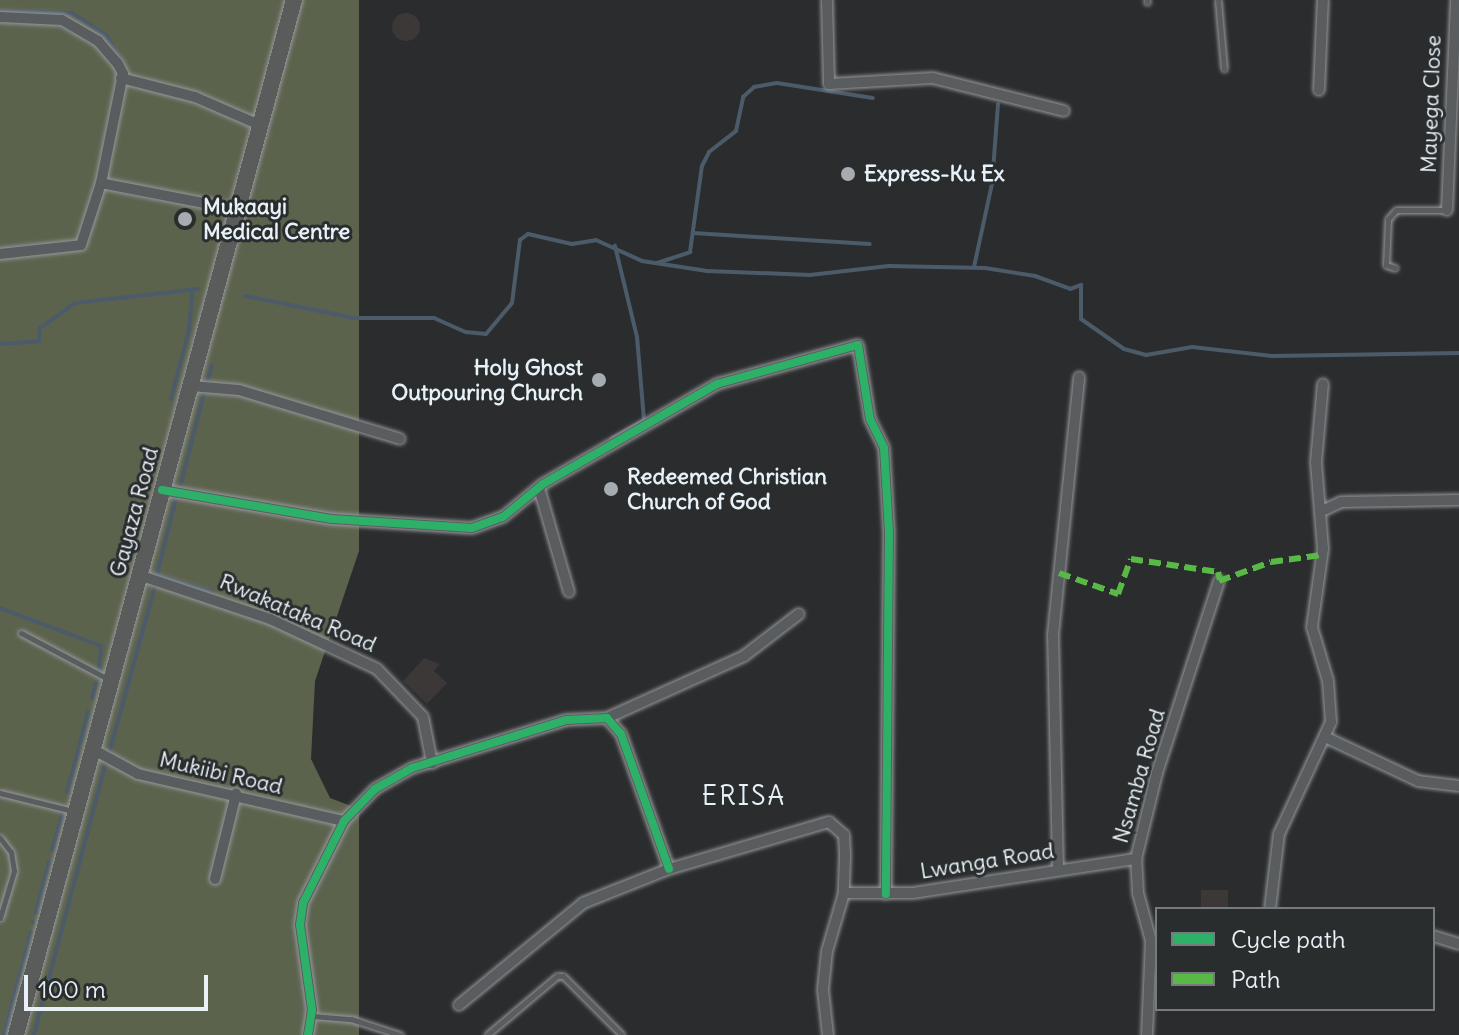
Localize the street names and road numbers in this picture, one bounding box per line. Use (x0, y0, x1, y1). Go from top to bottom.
street label: Mayega Close (1415, 34, 1447, 174)
street label: Gayaza Road (104, 444, 164, 580)
street label: Rwakataka Road (216, 568, 380, 658)
street label: Nsamba Road (1107, 706, 1171, 846)
street label: Mukiibi Road (157, 746, 285, 800)
street label: Lwanga Road (918, 837, 1056, 885)

